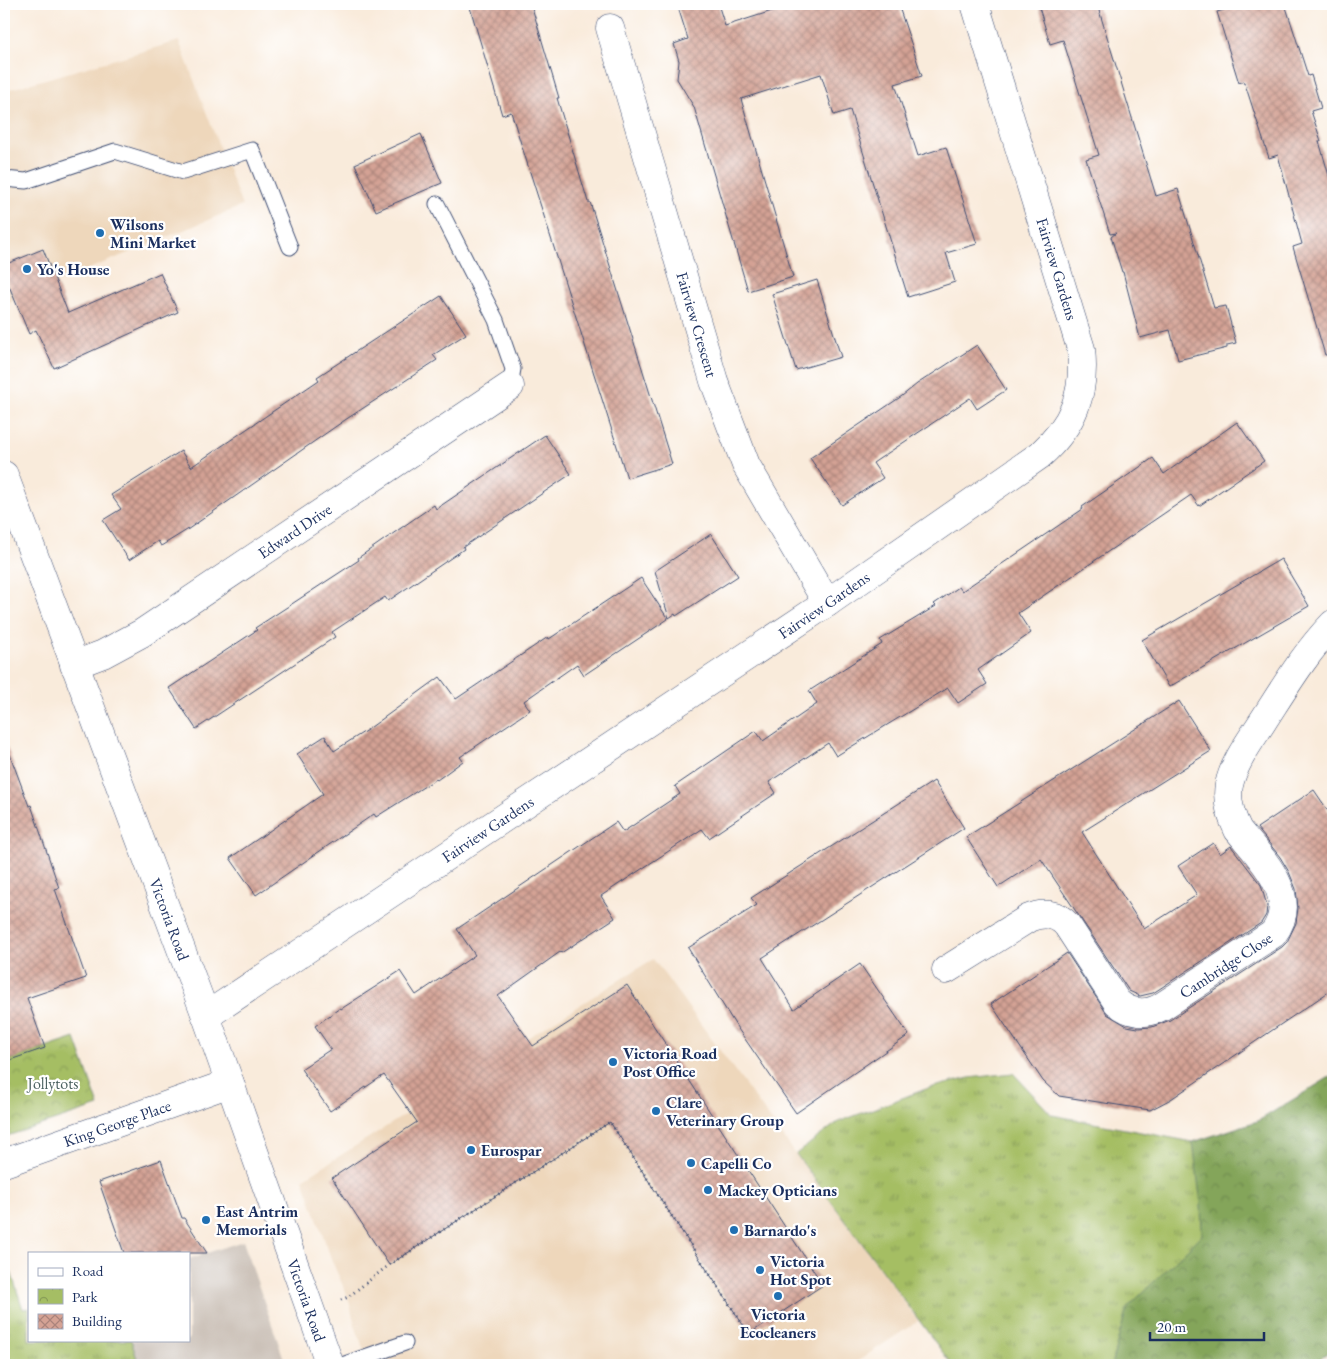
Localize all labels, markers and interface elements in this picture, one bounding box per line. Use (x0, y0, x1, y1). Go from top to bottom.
place label: Wilsons Mini Market (110, 214, 196, 253)
street label: Fairview Gardens (1031, 215, 1083, 323)
marker: Wilsons Mini Market (94, 227, 106, 239)
place label: Yo's House (37, 259, 110, 280)
marker: Yo's House (21, 263, 33, 275)
street label: Fairview Crescent (672, 269, 723, 380)
street label: Edward Drive (253, 498, 336, 563)
street label: Fairview Gardens (774, 566, 873, 643)
street label: Fairview Gardens (437, 791, 537, 867)
street label: Victoria Road (145, 875, 195, 964)
street label: Cambridge Close (1175, 927, 1276, 1003)
place label: Victoria Road Post Office (623, 1043, 717, 1082)
marker: Victoria Road Post Office (607, 1056, 619, 1068)
park label: Jollytots (26, 1073, 78, 1094)
place label: Clare Veterinary Group (666, 1092, 784, 1131)
street label: King George Place (61, 1094, 174, 1152)
marker: Clare Veterinary Group (650, 1105, 662, 1117)
place label: Eurospar (481, 1140, 542, 1161)
marker: Eurospar (465, 1144, 477, 1156)
place label: Capelli Co (701, 1153, 772, 1174)
marker: Capelli Co (685, 1157, 697, 1169)
place label: Mackey Opticians (718, 1180, 837, 1201)
marker: Mackey Opticians (702, 1184, 714, 1196)
place label: East Antrim Memorials (216, 1201, 298, 1240)
marker: East Antrim Memorials (200, 1214, 212, 1226)
place label: Barnardo's (744, 1220, 817, 1241)
marker: Barnardo's (728, 1224, 740, 1236)
place label: Victoria Hot Spot (770, 1251, 831, 1290)
legend (28, 1252, 190, 1342)
street label: Victoria Road (283, 1256, 332, 1345)
text: Road (72, 1261, 104, 1280)
marker: Victoria Hot Spot (754, 1264, 766, 1276)
text: Park (72, 1287, 99, 1306)
marker: Victoria Ecocleaners (772, 1290, 784, 1302)
place label: Victoria Ecocleaners (740, 1304, 816, 1343)
scale bar (1150, 1309, 1263, 1341)
text: Building (72, 1311, 122, 1330)
text: 20 m (1157, 1317, 1186, 1336)

